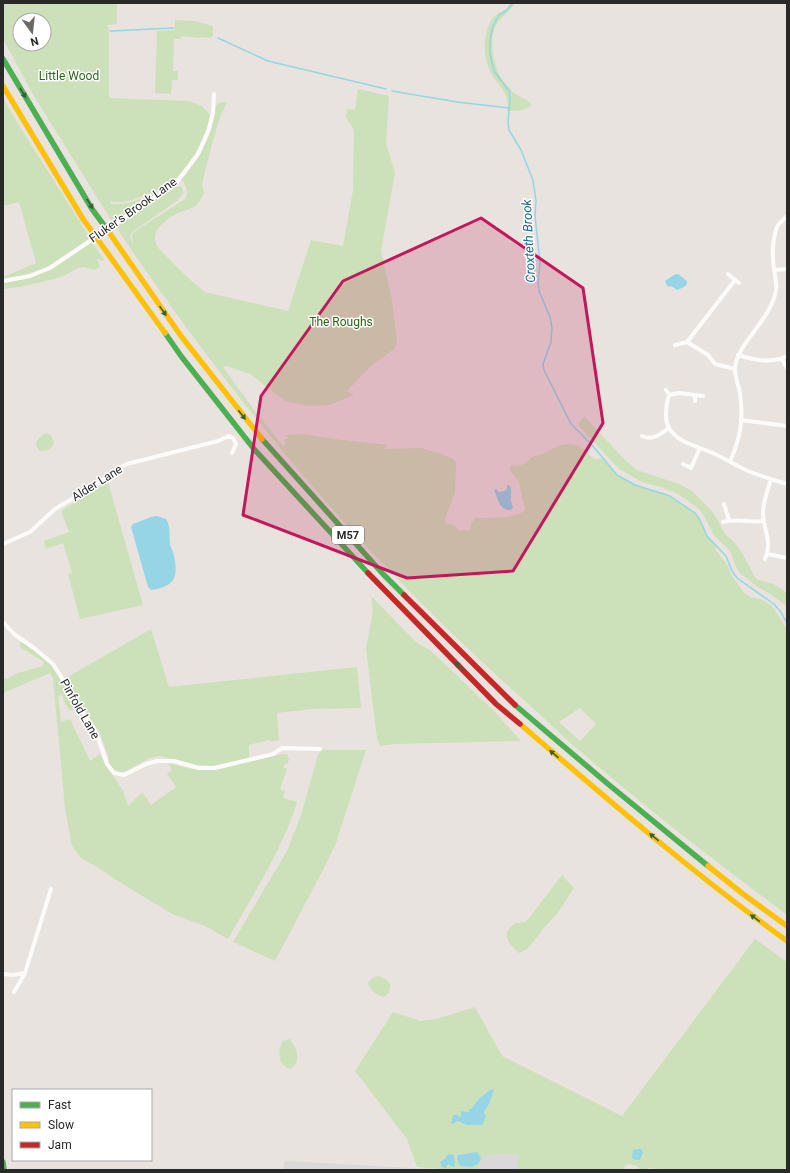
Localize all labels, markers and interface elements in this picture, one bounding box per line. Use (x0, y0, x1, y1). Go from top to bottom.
north arrow (12, 12, 52, 52)
text: N (29, 34, 40, 49)
park label: Little Wood (39, 69, 99, 83)
one-way arrow (19, 87, 26, 99)
street label: Fluker's Brook Lane (87, 175, 179, 245)
one-way arrow (86, 198, 93, 210)
water label: Croxteth Brook (519, 198, 538, 283)
one-way arrow (159, 306, 167, 317)
park label: The Roughs (309, 315, 373, 329)
one-way arrow (238, 409, 247, 420)
street label: Alder Lane (69, 462, 125, 504)
road number: M57 (332, 526, 364, 544)
one-way arrow (454, 661, 464, 671)
street label: Pinfold Lane (57, 677, 103, 741)
one-way arrow (549, 749, 559, 758)
one-way arrow (648, 833, 659, 842)
one-way arrow (750, 914, 761, 923)
legend (12, 1089, 152, 1161)
text: Fast (48, 1098, 71, 1112)
text: Slow (48, 1118, 74, 1132)
text: Jam (48, 1138, 72, 1152)

